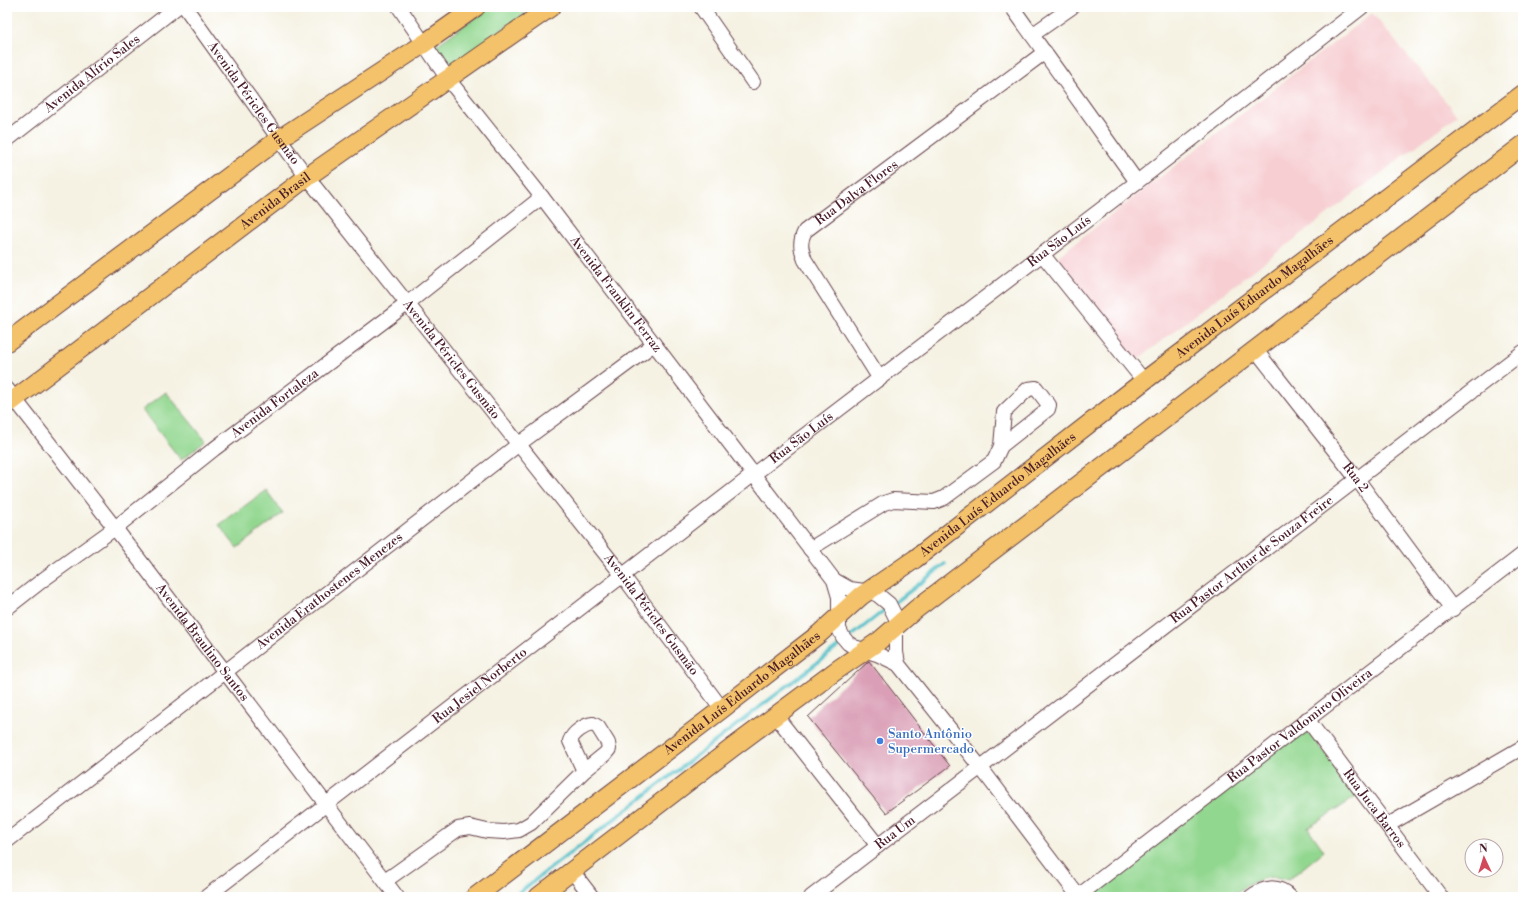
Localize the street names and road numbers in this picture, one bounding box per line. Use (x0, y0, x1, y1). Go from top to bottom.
street label: Avenida Alírio Sales (40, 31, 143, 117)
street label: Avenida Péricles Gusmão (203, 37, 303, 168)
street label: Rua Dalva Flores (812, 156, 901, 229)
street label: Avenida Brasil (236, 169, 314, 234)
street label: Rua São Luís (1024, 212, 1094, 271)
street label: Avenida Franklin Ferraz (566, 232, 665, 355)
street label: Avenida Luís Eduardo Magalhães (1172, 232, 1337, 363)
street label: Avenida Péricles Gusmão (399, 296, 504, 422)
street label: Avenida Fortaleza (227, 365, 322, 442)
street label: Rua São Luís (767, 408, 837, 467)
street label: Avenida Luís Eduardo Magalhães (916, 429, 1079, 561)
street label: Rua 2 (1339, 459, 1372, 495)
street label: Rua Pastor Arthur de Souza Freire (1167, 492, 1337, 627)
street label: Avenida Erathostenes Menezes (252, 529, 406, 653)
street label: Avenida Péricles Gusmão (600, 550, 702, 678)
street label: Avenida Braulino Santos (152, 580, 253, 705)
street label: Avenida Luís Eduardo Magalhães (660, 628, 824, 759)
street label: Rua Jesiel Norberto (429, 644, 530, 727)
street label: Rua Pastor Valdomiro Oliveira (1224, 665, 1376, 786)
street label: Rua Juca Barros (1340, 766, 1409, 851)
street label: Rua Um (872, 812, 919, 853)

